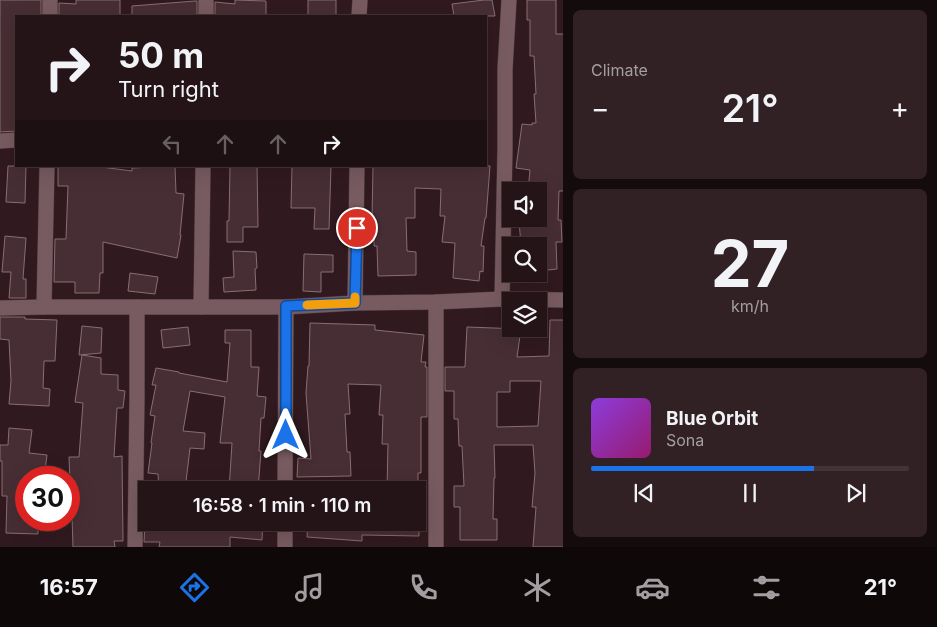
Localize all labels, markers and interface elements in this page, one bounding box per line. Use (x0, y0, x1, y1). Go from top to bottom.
text: 50 m (118, 34, 204, 76)
icon: right (35, 35, 100, 100)
text: Climate (591, 60, 648, 80)
text: Turn right (118, 76, 219, 102)
text: 21° (721, 85, 779, 131)
text: − (591, 91, 610, 125)
text: + (890, 91, 909, 125)
icon: left (158, 130, 186, 158)
icon: ahead (211, 130, 239, 158)
icon: ahead (264, 130, 292, 158)
icon: right (317, 130, 345, 158)
map controls (502, 182, 547, 337)
button: sound (502, 182, 547, 227)
pin (336, 207, 378, 249)
icon: arrive (343, 214, 371, 242)
text: 27 (711, 224, 789, 303)
button: search (502, 237, 547, 282)
button: layers (502, 292, 547, 337)
text: km/h (731, 296, 769, 316)
text: Blue Orbit (666, 407, 758, 430)
position arrow (259, 408, 311, 460)
text: Sona (666, 430, 704, 450)
speed limit sign: 30 (15, 466, 80, 531)
icon: previous (630, 479, 658, 507)
icon: pause (736, 479, 764, 507)
icon: next (842, 479, 870, 507)
text: 16:58 · 1 min · 110 m (193, 494, 371, 517)
icon: directions (177, 570, 212, 605)
icon: music (292, 570, 327, 605)
icon: phone (406, 570, 441, 605)
icon: climate (520, 570, 555, 605)
icon: car (635, 570, 670, 605)
icon: filters (749, 570, 784, 605)
text: 16:57 (40, 574, 98, 600)
text: 21° (864, 574, 897, 600)

